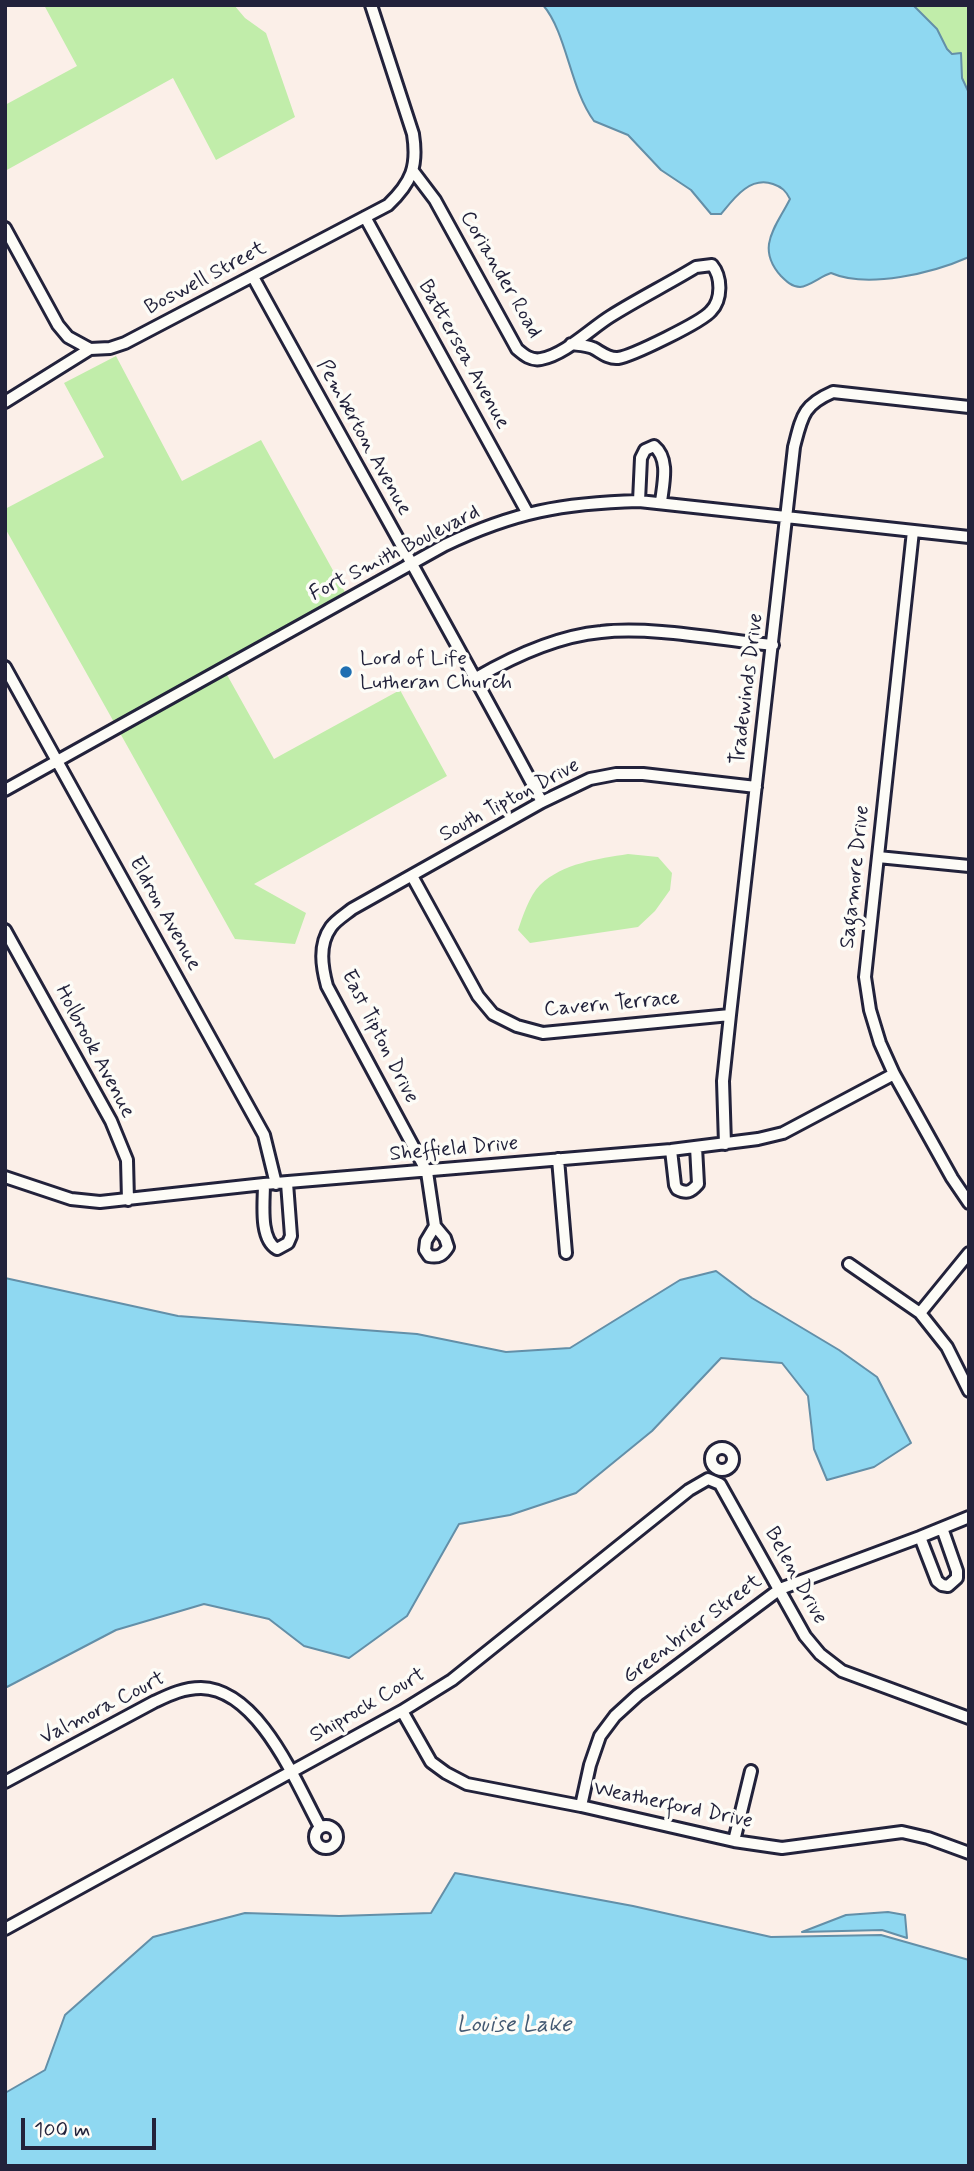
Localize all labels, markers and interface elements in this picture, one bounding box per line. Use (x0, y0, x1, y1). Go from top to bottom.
street label: Coriander Road (453, 207, 547, 343)
street label: Boswell Street (141, 236, 271, 322)
street label: Battersea Avenue (412, 276, 514, 434)
street label: Pemberton Avenue (310, 356, 416, 520)
street label: Fort Smith Boulevard (306, 500, 484, 608)
street label: Tradewinds Drive (726, 612, 770, 766)
place label: Lord of Life Lutheran Church (360, 647, 512, 697)
marker: Lord of Life Lutheran Church (338, 664, 354, 680)
street label: South Tipton Drive (436, 754, 584, 848)
street label: Sagamore Drive (836, 804, 876, 950)
street label: Eldron Avenue (122, 852, 206, 976)
street label: East Tipton Drive (335, 966, 423, 1108)
street label: Holbrook Avenue (48, 981, 140, 1123)
street label: Cavern Terrace (543, 987, 681, 1023)
street label: Sheffield Drive (388, 1132, 520, 1168)
street label: Belen Drive (758, 1523, 832, 1629)
street label: Greenbrier Street (619, 1570, 767, 1690)
street label: Shiprock Court (306, 1663, 430, 1749)
street label: Valmora Court (36, 1667, 170, 1751)
street label: Weatherford Drive (591, 1777, 755, 1835)
water label: Louise Lake (457, 2012, 571, 2040)
scale bar (24, 2104, 159, 2148)
text: 100 m (34, 2116, 90, 2144)

